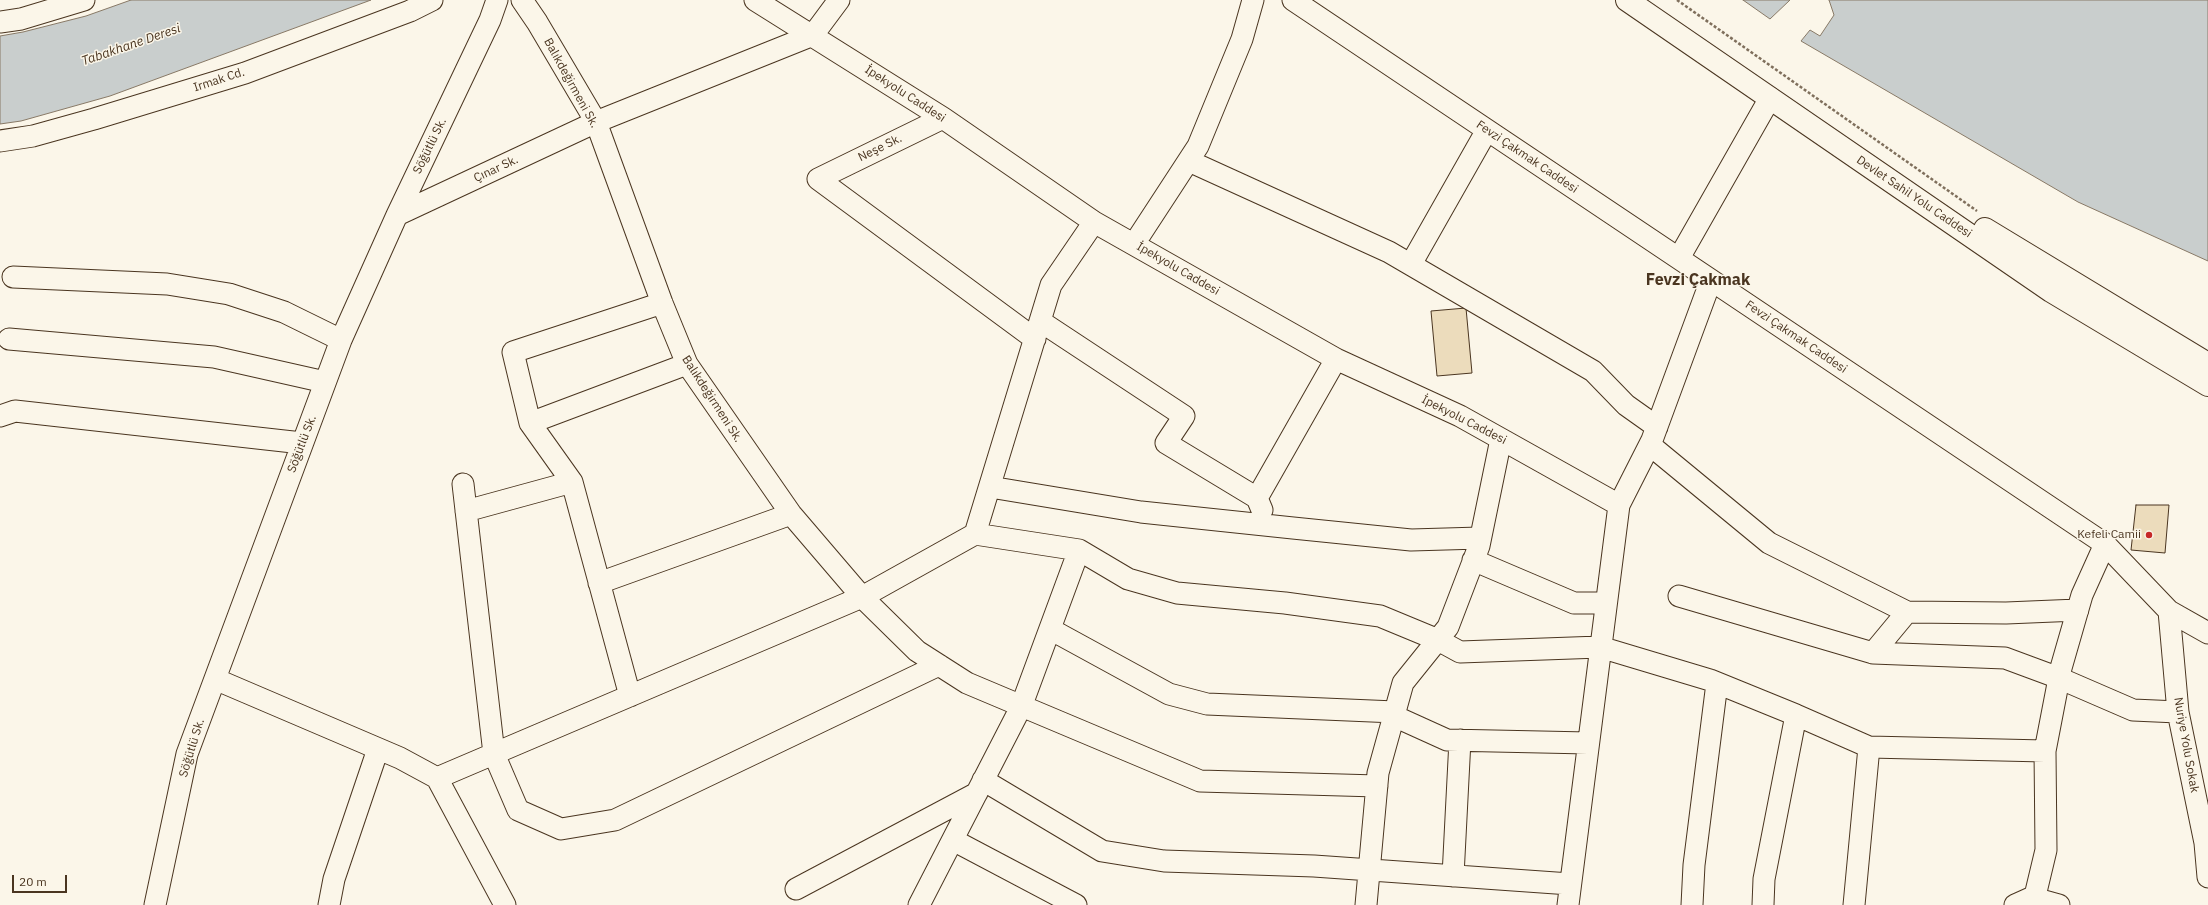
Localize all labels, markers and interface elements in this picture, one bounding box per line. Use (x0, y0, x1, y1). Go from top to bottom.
water label: Tabakhane Deresi (79, 21, 183, 69)
street label: Balıkdeğirmeni Sk. (540, 36, 602, 130)
street label: İpekyolu Caddesi (862, 63, 948, 125)
street label: Irmak Cd. (192, 65, 246, 95)
street label: Söğütlü Sk. (410, 116, 450, 176)
street label: Fevzi Çakmak Caddesi (1473, 118, 1581, 196)
street label: Neşe Sk. (856, 131, 904, 165)
street label: Çınar Sk. (471, 152, 521, 186)
street label: Devlet Sahil Yolu Caddesi (1854, 153, 1974, 241)
street label: İpekyolu Caddesi (1134, 239, 1222, 299)
district label: Fevzi Çakmak (1646, 270, 1750, 290)
street label: Fevzi Çakmak Caddesi (1742, 298, 1850, 376)
street label: Balıkdeğirmeni Sk. (679, 353, 745, 445)
street label: İpekyolu Caddesi (1419, 392, 1509, 448)
street label: Söğütlü Sk. (284, 413, 320, 475)
place label: Kefeli Camii (2077, 528, 2141, 542)
marker: Kefeli Camii (2144, 530, 2154, 540)
street label: Nuriye Yolu Sokak (2170, 696, 2202, 794)
street label: Söğütlü Sk. (176, 717, 208, 779)
scale bar (14, 867, 69, 893)
text: 20 m (19, 874, 47, 889)

